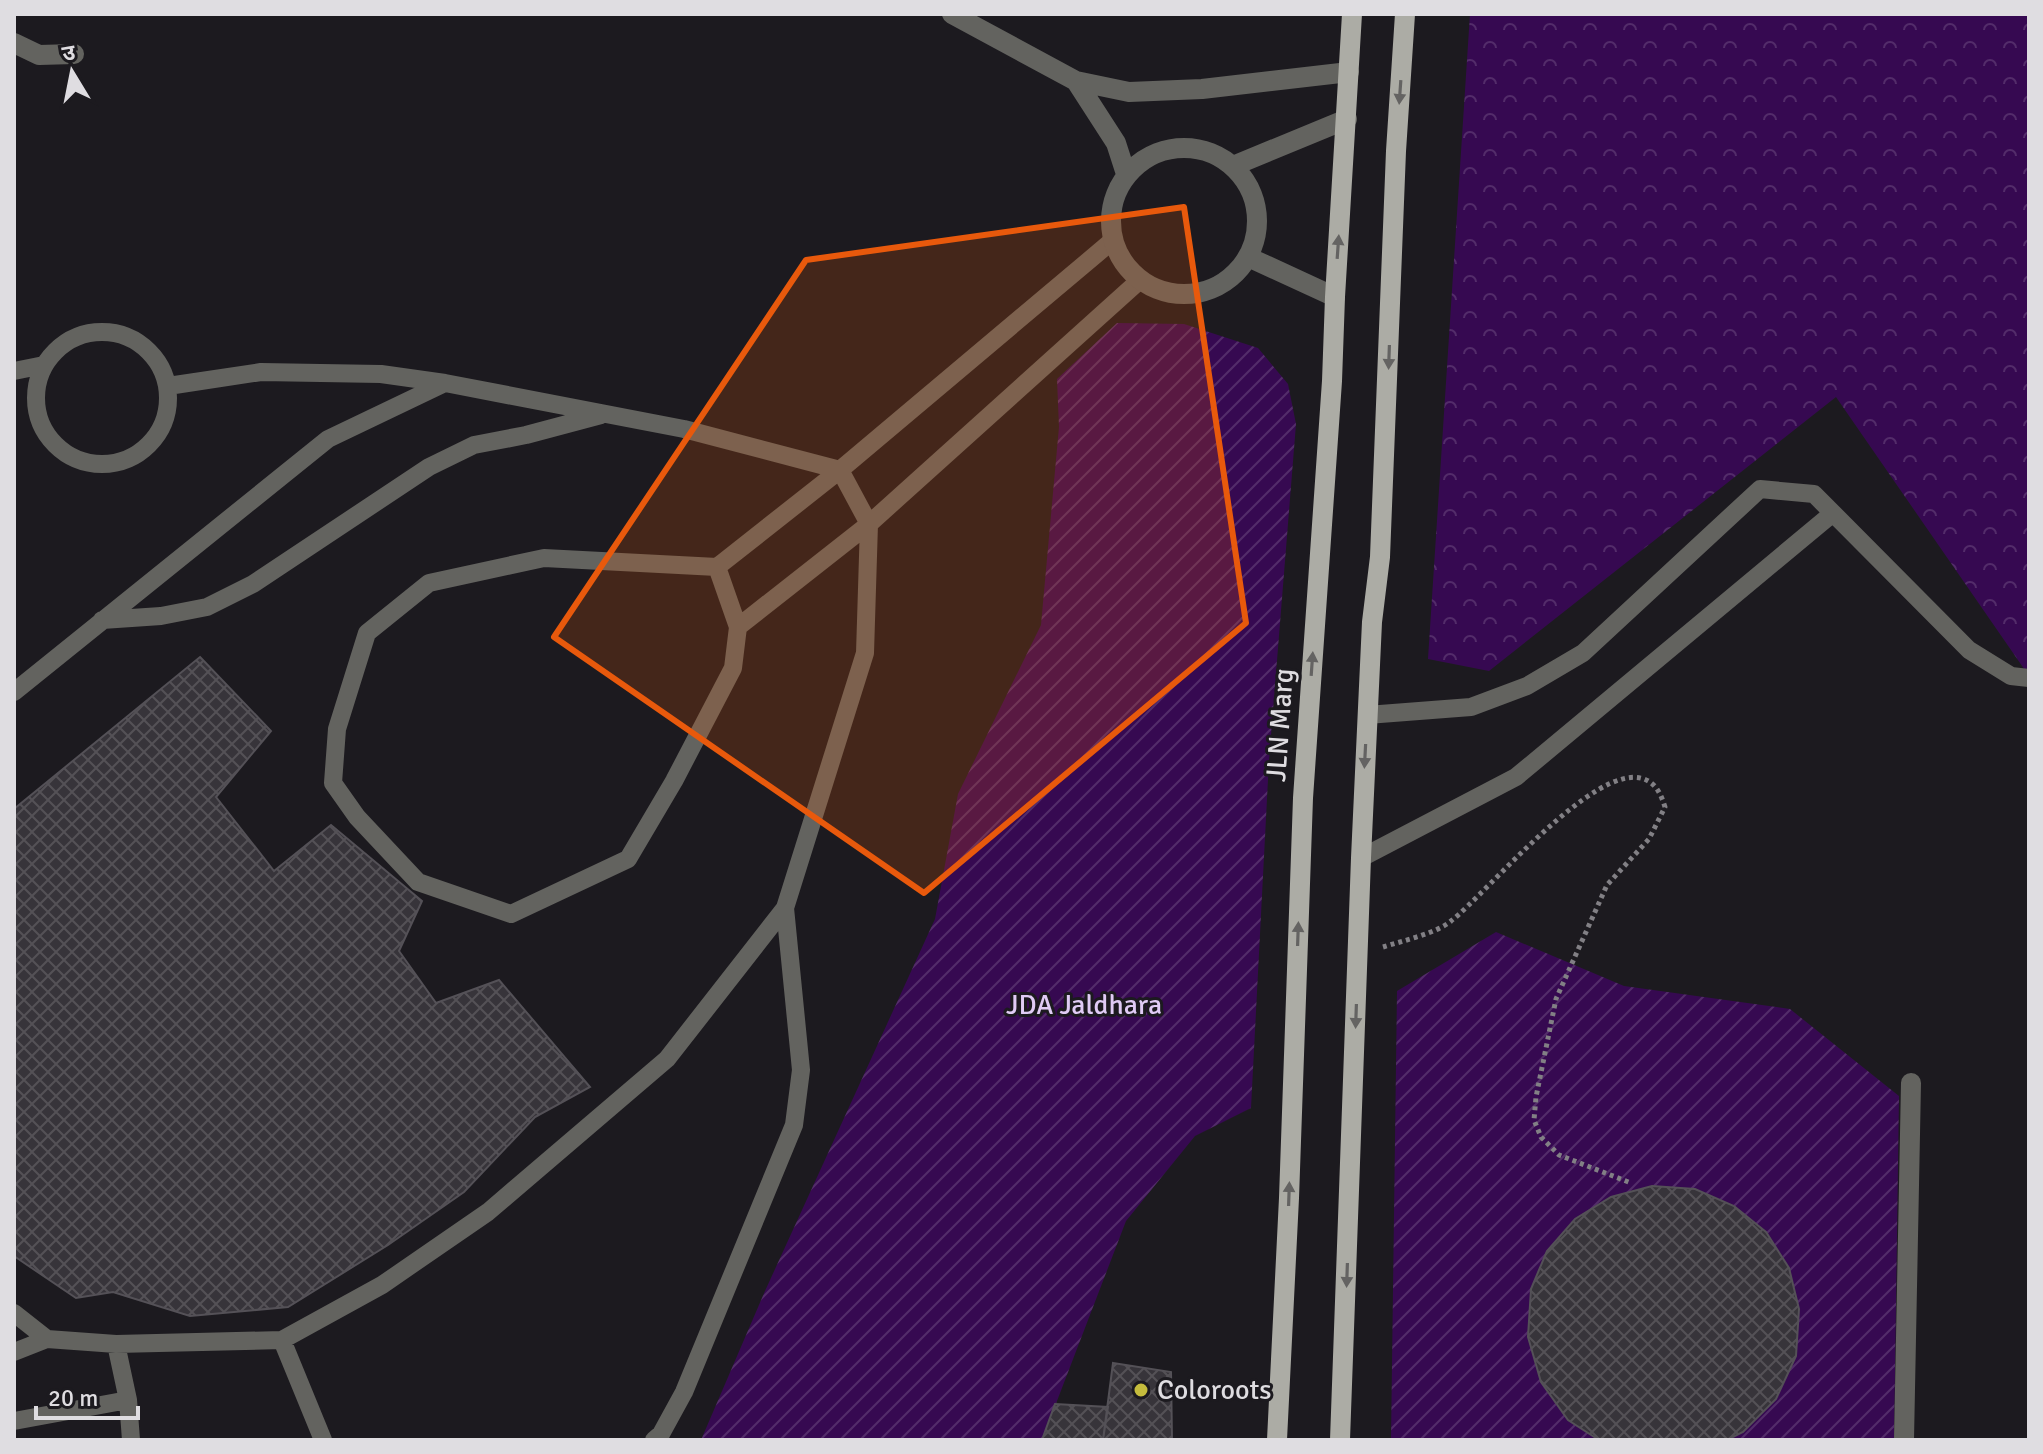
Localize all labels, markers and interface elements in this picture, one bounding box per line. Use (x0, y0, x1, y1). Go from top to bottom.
north arrow (32, 32, 112, 112)
text: उ (60, 38, 78, 67)
one-way arrow (1393, 80, 1406, 105)
one-way arrow (1332, 234, 1345, 259)
one-way arrow (1383, 345, 1396, 370)
one-way arrow (1306, 651, 1319, 676)
street label: JLN Marg (1259, 667, 1301, 783)
one-way arrow (1359, 744, 1372, 769)
one-way arrow (1292, 921, 1305, 946)
park label: JDA Jaldhara (1006, 988, 1162, 1022)
one-way arrow (1350, 1004, 1363, 1029)
one-way arrow (1283, 1181, 1296, 1206)
one-way arrow (1340, 1263, 1353, 1288)
scale bar (36, 1370, 138, 1420)
place label: Coloroots (1157, 1373, 1271, 1407)
marker: Coloroots (1132, 1381, 1150, 1399)
text: 20 m (48, 1383, 98, 1413)

